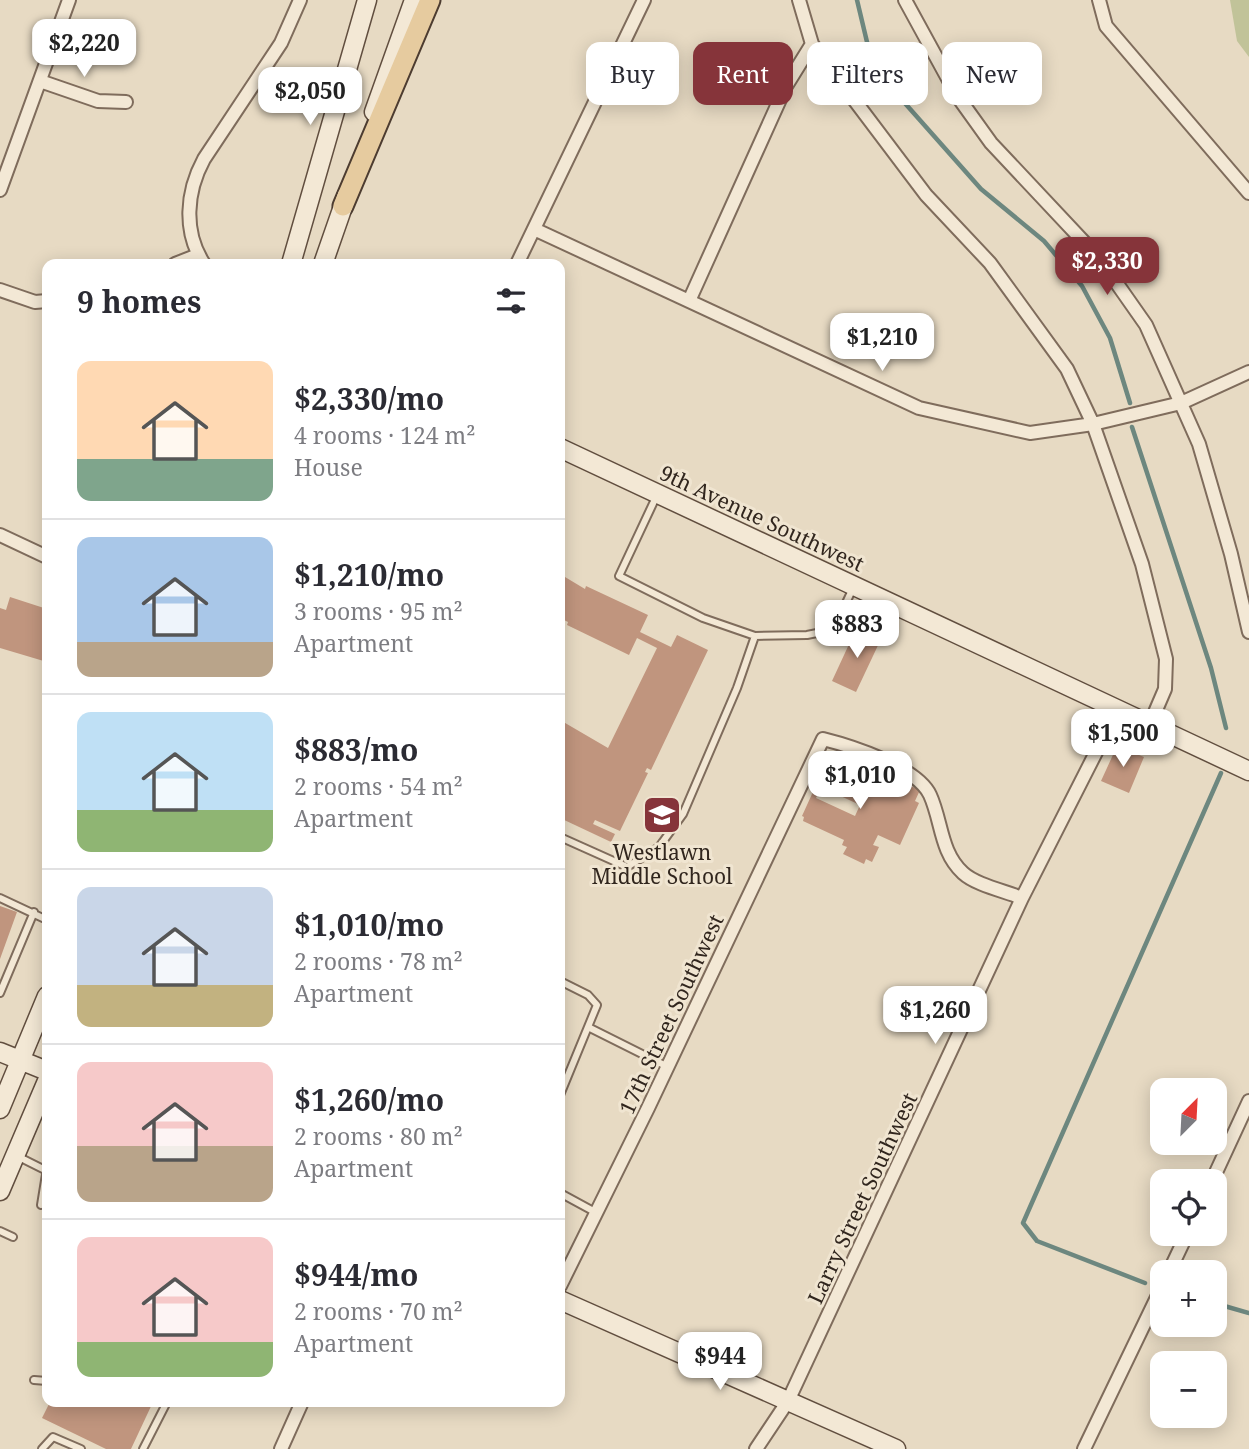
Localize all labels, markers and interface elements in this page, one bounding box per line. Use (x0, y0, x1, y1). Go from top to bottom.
pin: $2,220 (27, 20, 141, 79)
text: $2,220 (48, 26, 120, 58)
chip: Buy (586, 42, 679, 105)
chip: Rent (693, 42, 793, 105)
chip: Filters (807, 42, 928, 105)
chip: New (942, 42, 1042, 105)
pin: $2,050 (253, 68, 367, 127)
text: $2,050 (274, 74, 346, 106)
pin: $2,330 (1050, 238, 1164, 297)
text: $2,330 (1071, 244, 1143, 276)
text: 9 homes (77, 281, 201, 322)
icon: filters (492, 282, 530, 320)
pin: $1,210 (825, 314, 939, 373)
text: $1,210 (846, 320, 918, 352)
text: $2,330/mo (294, 378, 444, 419)
icon: home (133, 389, 217, 473)
text: 4 rooms · 124 m² (294, 419, 476, 451)
text: House (294, 451, 363, 483)
street label: 9th Avenue Southwest (655, 458, 869, 578)
text: $1,210/mo (294, 554, 444, 595)
icon: home (133, 565, 217, 649)
text: 3 rooms · 95 m² (294, 595, 463, 627)
pin: $883 (816, 600, 898, 660)
text: $883 (831, 607, 883, 639)
text: Apartment (294, 627, 413, 659)
pin: $1,500 (1066, 710, 1180, 769)
text: $1,500 (1087, 716, 1159, 748)
text: $883/mo (294, 729, 418, 770)
icon: home (133, 740, 217, 824)
pin: $1,010 (803, 752, 917, 811)
text: $1,010 (824, 758, 896, 790)
text: 2 rooms · 54 m² (294, 770, 463, 802)
school or university icon: Westlawn Middle School (641, 794, 683, 836)
text: Apartment (294, 802, 413, 834)
place label: Westlawn Middle School (591, 838, 733, 890)
text: $1,010/mo (294, 904, 444, 945)
street label: 17th Street Southwest (612, 910, 730, 1118)
icon: home (133, 915, 217, 999)
text: 2 rooms · 78 m² (294, 945, 463, 977)
text: Apartment (294, 977, 413, 1009)
pin: $1,260 (878, 986, 992, 1046)
text: $1,260 (899, 993, 971, 1025)
north arrow (1150, 1078, 1227, 1155)
map controls (1150, 1078, 1227, 1428)
text: $1,260/mo (294, 1079, 444, 1120)
street label: Larry Street Southwest (801, 1088, 923, 1308)
icon: home (133, 1090, 217, 1174)
text: 2 rooms · 80 m² (294, 1120, 463, 1152)
text: Apartment (294, 1152, 413, 1184)
button: locate (1150, 1169, 1227, 1246)
text: $944/mo (294, 1254, 418, 1295)
button: + (1150, 1260, 1227, 1337)
icon: home (133, 1265, 217, 1349)
text: 2 rooms · 70 m² (294, 1295, 463, 1327)
text: Apartment (294, 1327, 413, 1359)
pin: $944 (679, 1332, 761, 1392)
text: $944 (694, 1339, 746, 1371)
button: − (1150, 1351, 1227, 1428)

